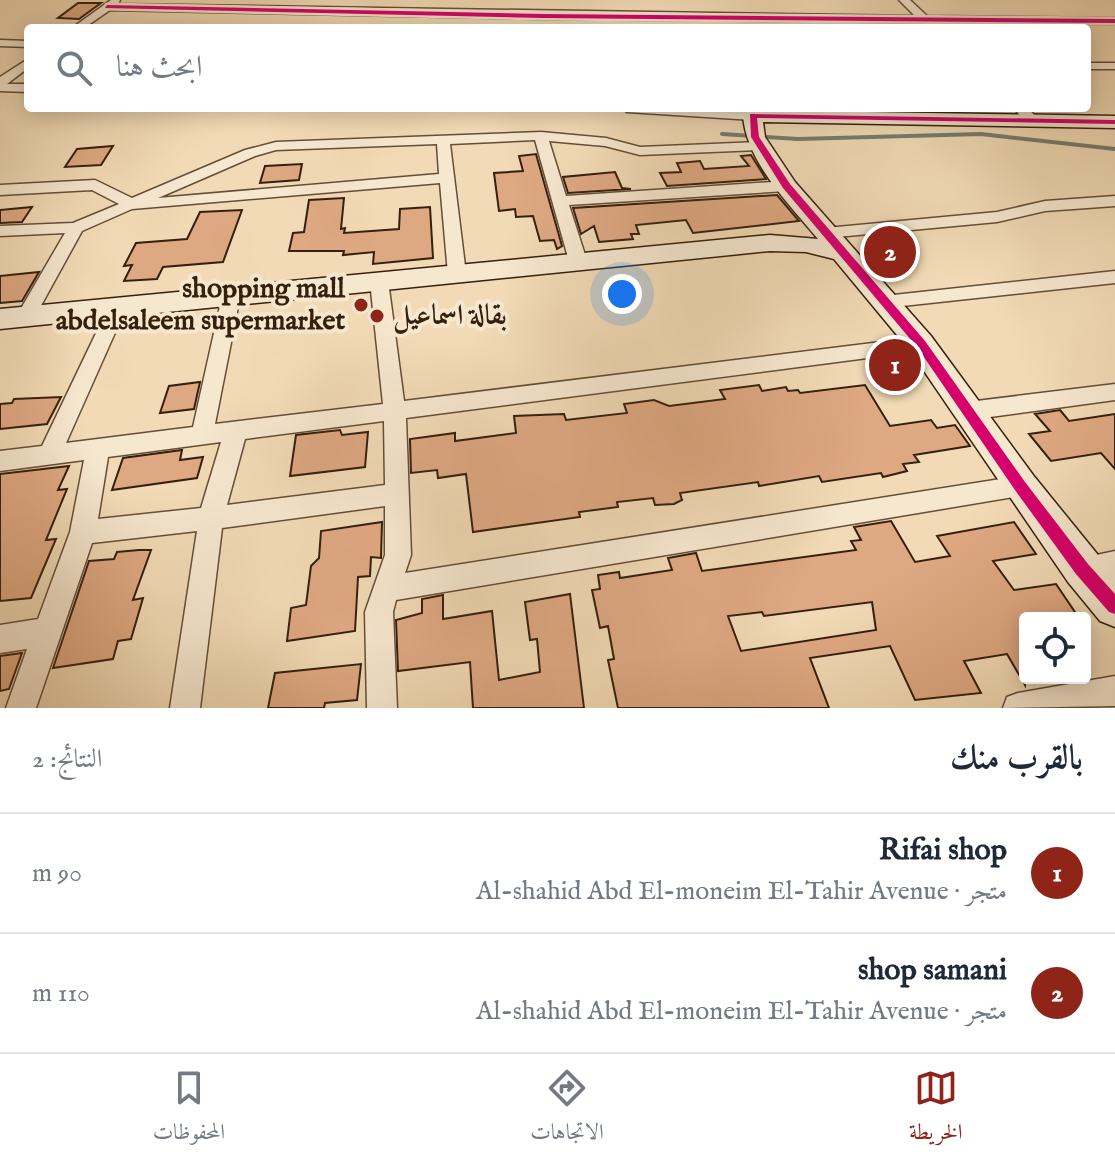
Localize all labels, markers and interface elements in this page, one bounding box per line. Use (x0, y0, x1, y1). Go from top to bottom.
search box (24, 24, 1091, 112)
icon: search (52, 46, 96, 90)
text: ابحث هنا (116, 49, 203, 87)
pin: 2 (864, 222, 916, 282)
place label: shopping mall abdelsaleem supermarket (56, 272, 346, 339)
your location (602, 274, 642, 314)
marker: shopping mall abdelsaleem supermarket (352, 296, 370, 314)
place label: بقالة اسماعيل (393, 299, 507, 334)
marker: بقالة اسماعيل (368, 307, 386, 325)
pin: 1 (869, 335, 921, 395)
map controls (1019, 612, 1091, 684)
button: locate (1019, 612, 1091, 684)
text: بالقرب منك (950, 737, 1083, 780)
text: النتائج: 2 (32, 743, 102, 776)
text: Rifai shop (879, 832, 1007, 870)
text: 90 m (32, 857, 82, 890)
text: 1 (1052, 857, 1062, 890)
text: متجر · Al-shahid Abd El-moneim El-Tahir Avenue (476, 875, 1007, 908)
text: shop samani (858, 952, 1007, 990)
text: 110 m (32, 977, 90, 1010)
text: 2 (1051, 977, 1063, 1010)
text: متجر · Al-shahid Abd El-moneim El-Tahir Avenue (476, 995, 1007, 1028)
tab: المحفوظات (153, 1066, 225, 1153)
tab: الاتجاهات (530, 1066, 604, 1153)
tab: الخريطة (909, 1066, 962, 1153)

